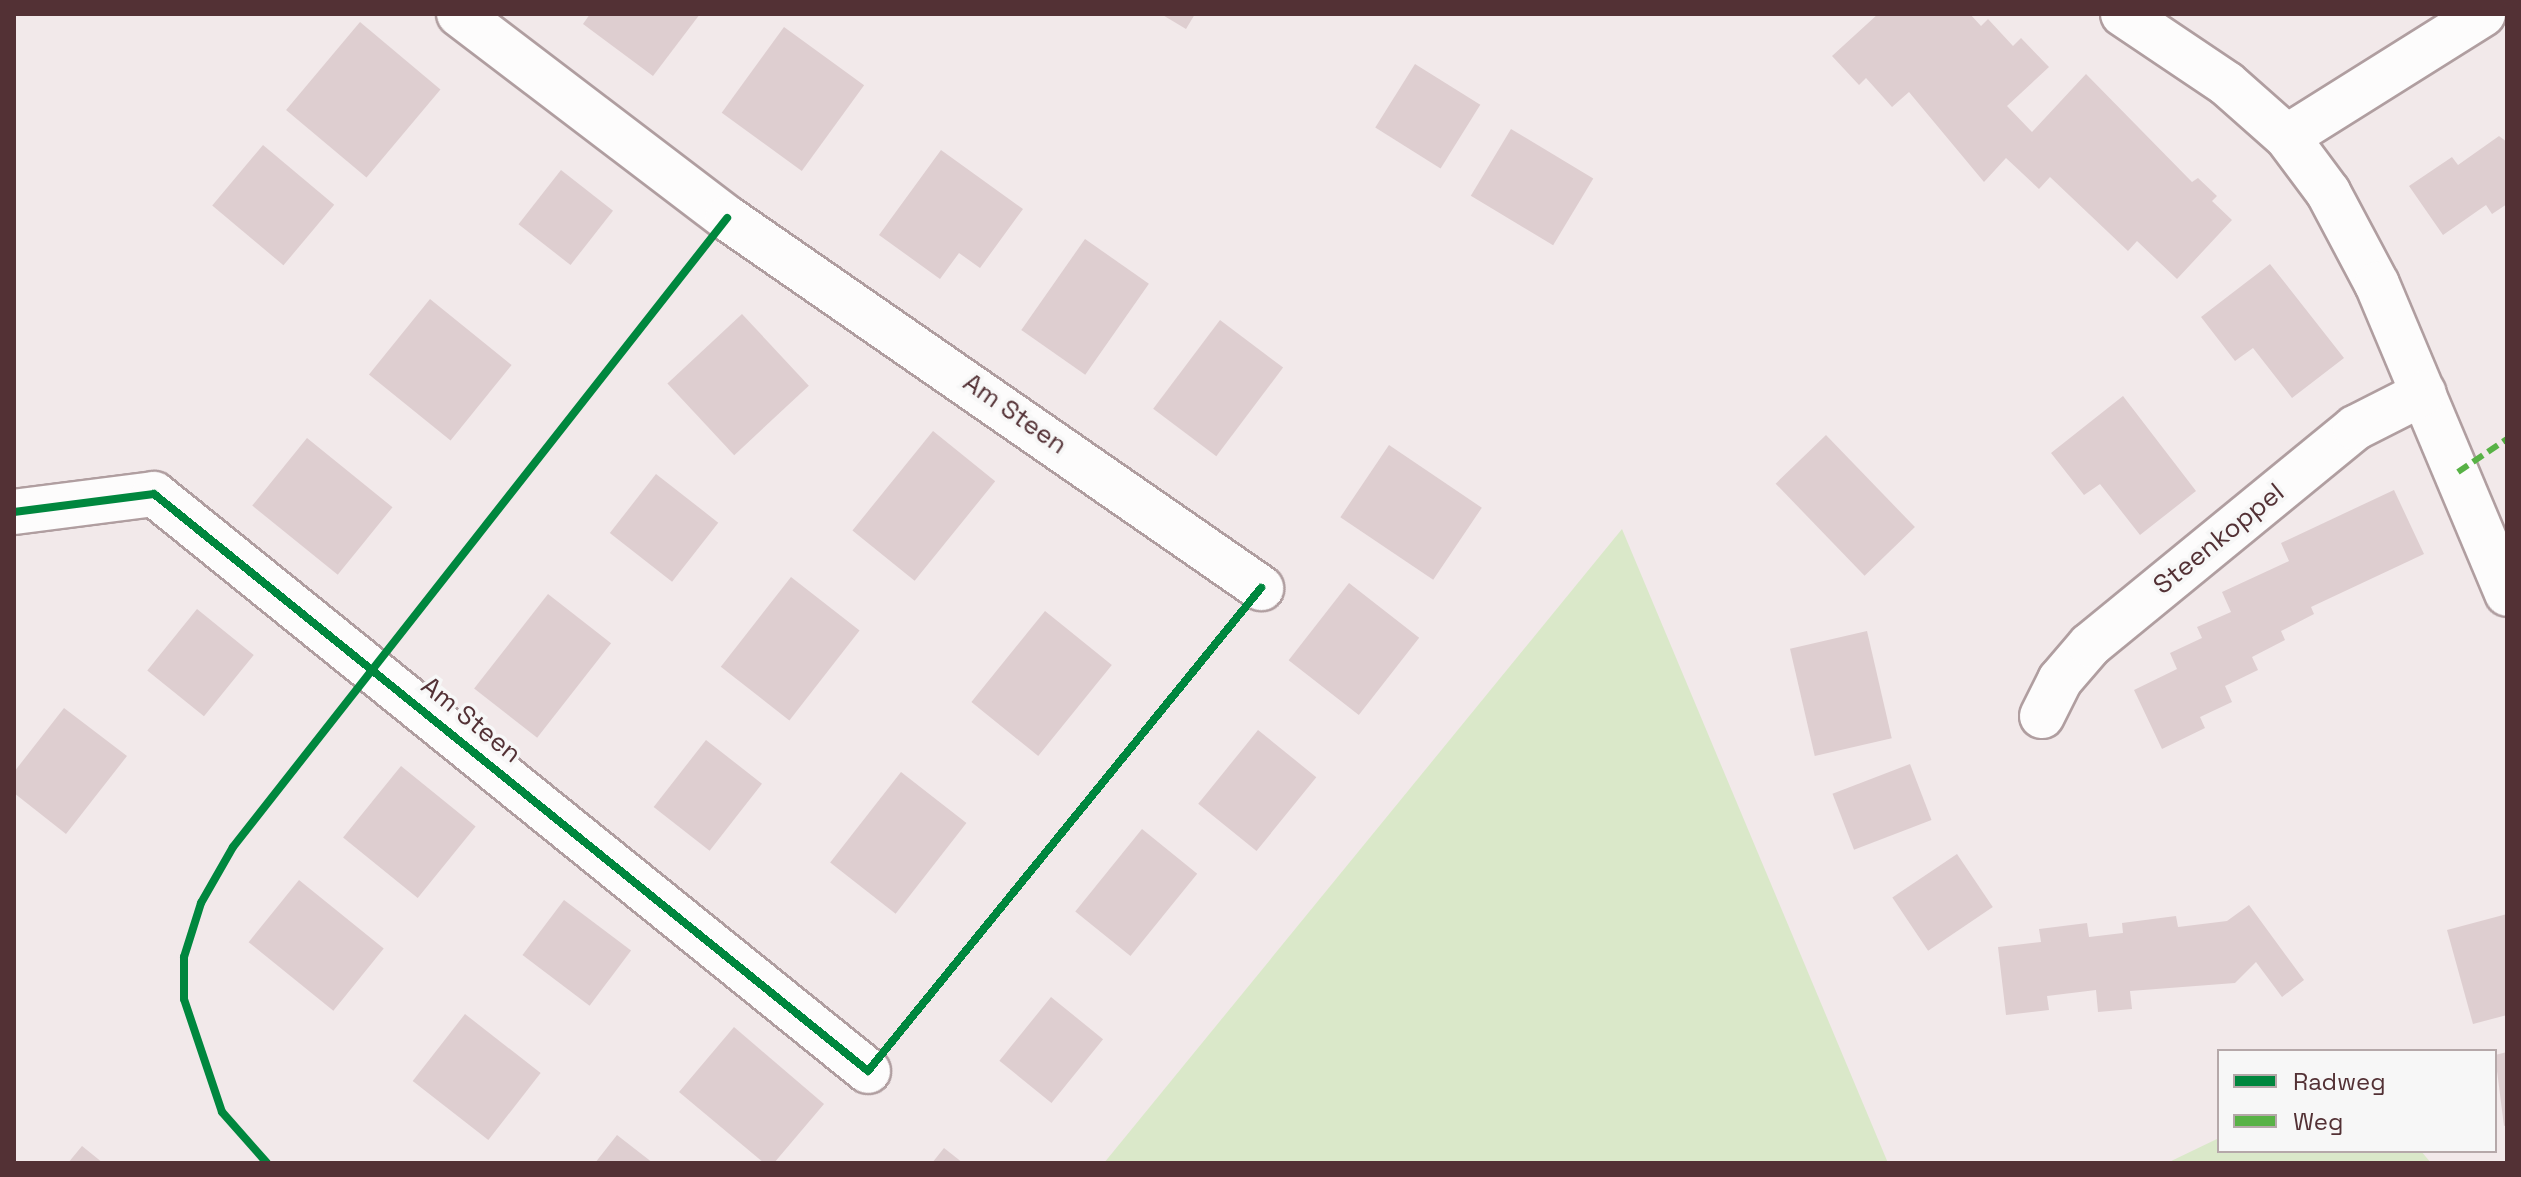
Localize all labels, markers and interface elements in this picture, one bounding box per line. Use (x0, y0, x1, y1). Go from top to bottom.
street label: Am Steen (957, 367, 1073, 461)
street label: Steenkoppel (2147, 477, 2291, 601)
street label: Am Steen (415, 670, 527, 770)
legend (2217, 1049, 2497, 1153)
text: Radweg (2293, 1066, 2386, 1097)
text: Weg (2293, 1106, 2343, 1137)

